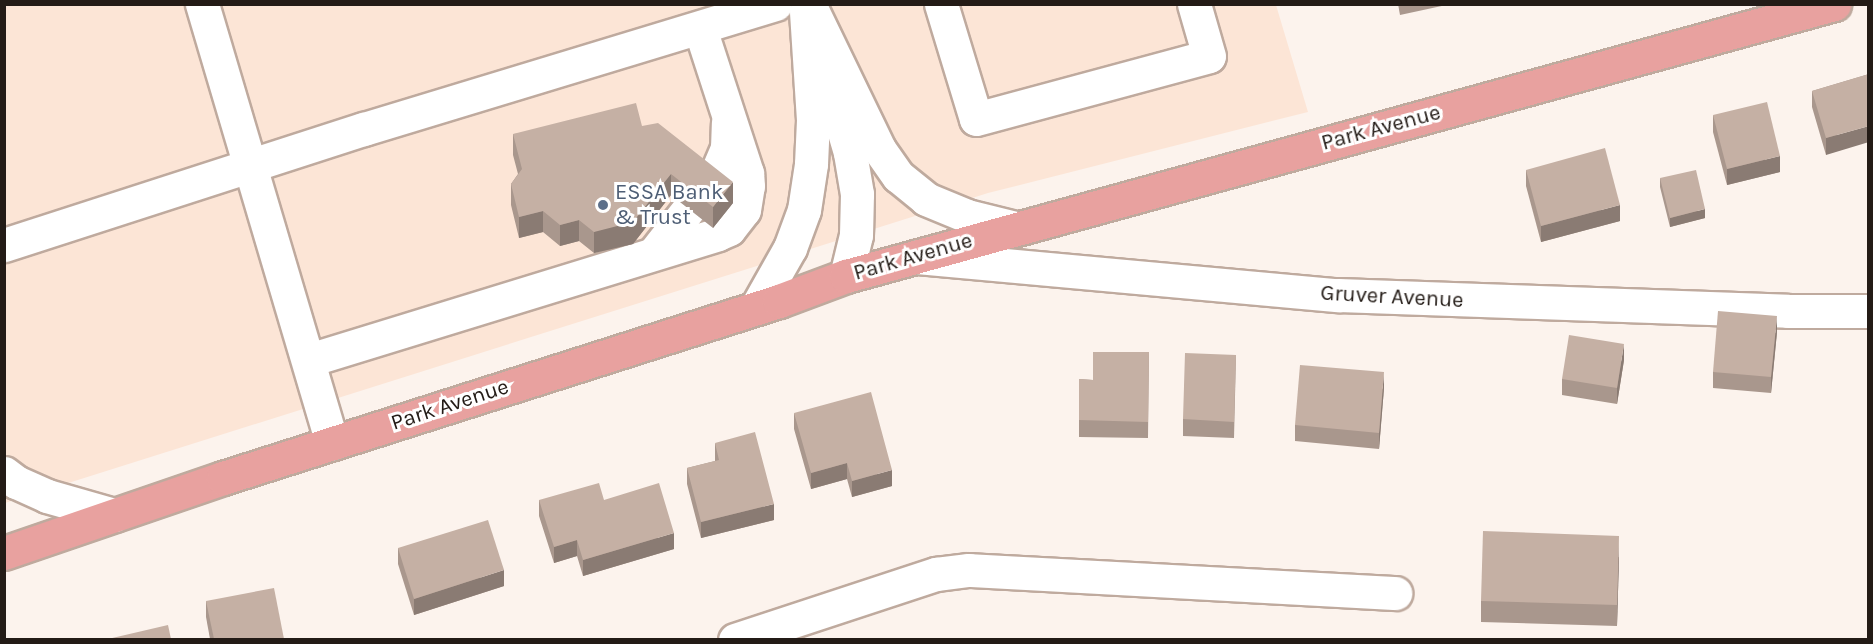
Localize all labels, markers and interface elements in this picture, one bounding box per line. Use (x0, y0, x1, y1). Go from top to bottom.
street label: Park Avenue (1319, 99, 1443, 157)
place label: ESSA Bank & Trust (615, 179, 723, 230)
marker: ESSA Bank & Trust (596, 198, 610, 212)
street label: Park Avenue (851, 227, 975, 287)
street label: Gruver Avenue (1320, 280, 1464, 314)
street label: Park Avenue (388, 374, 512, 436)

